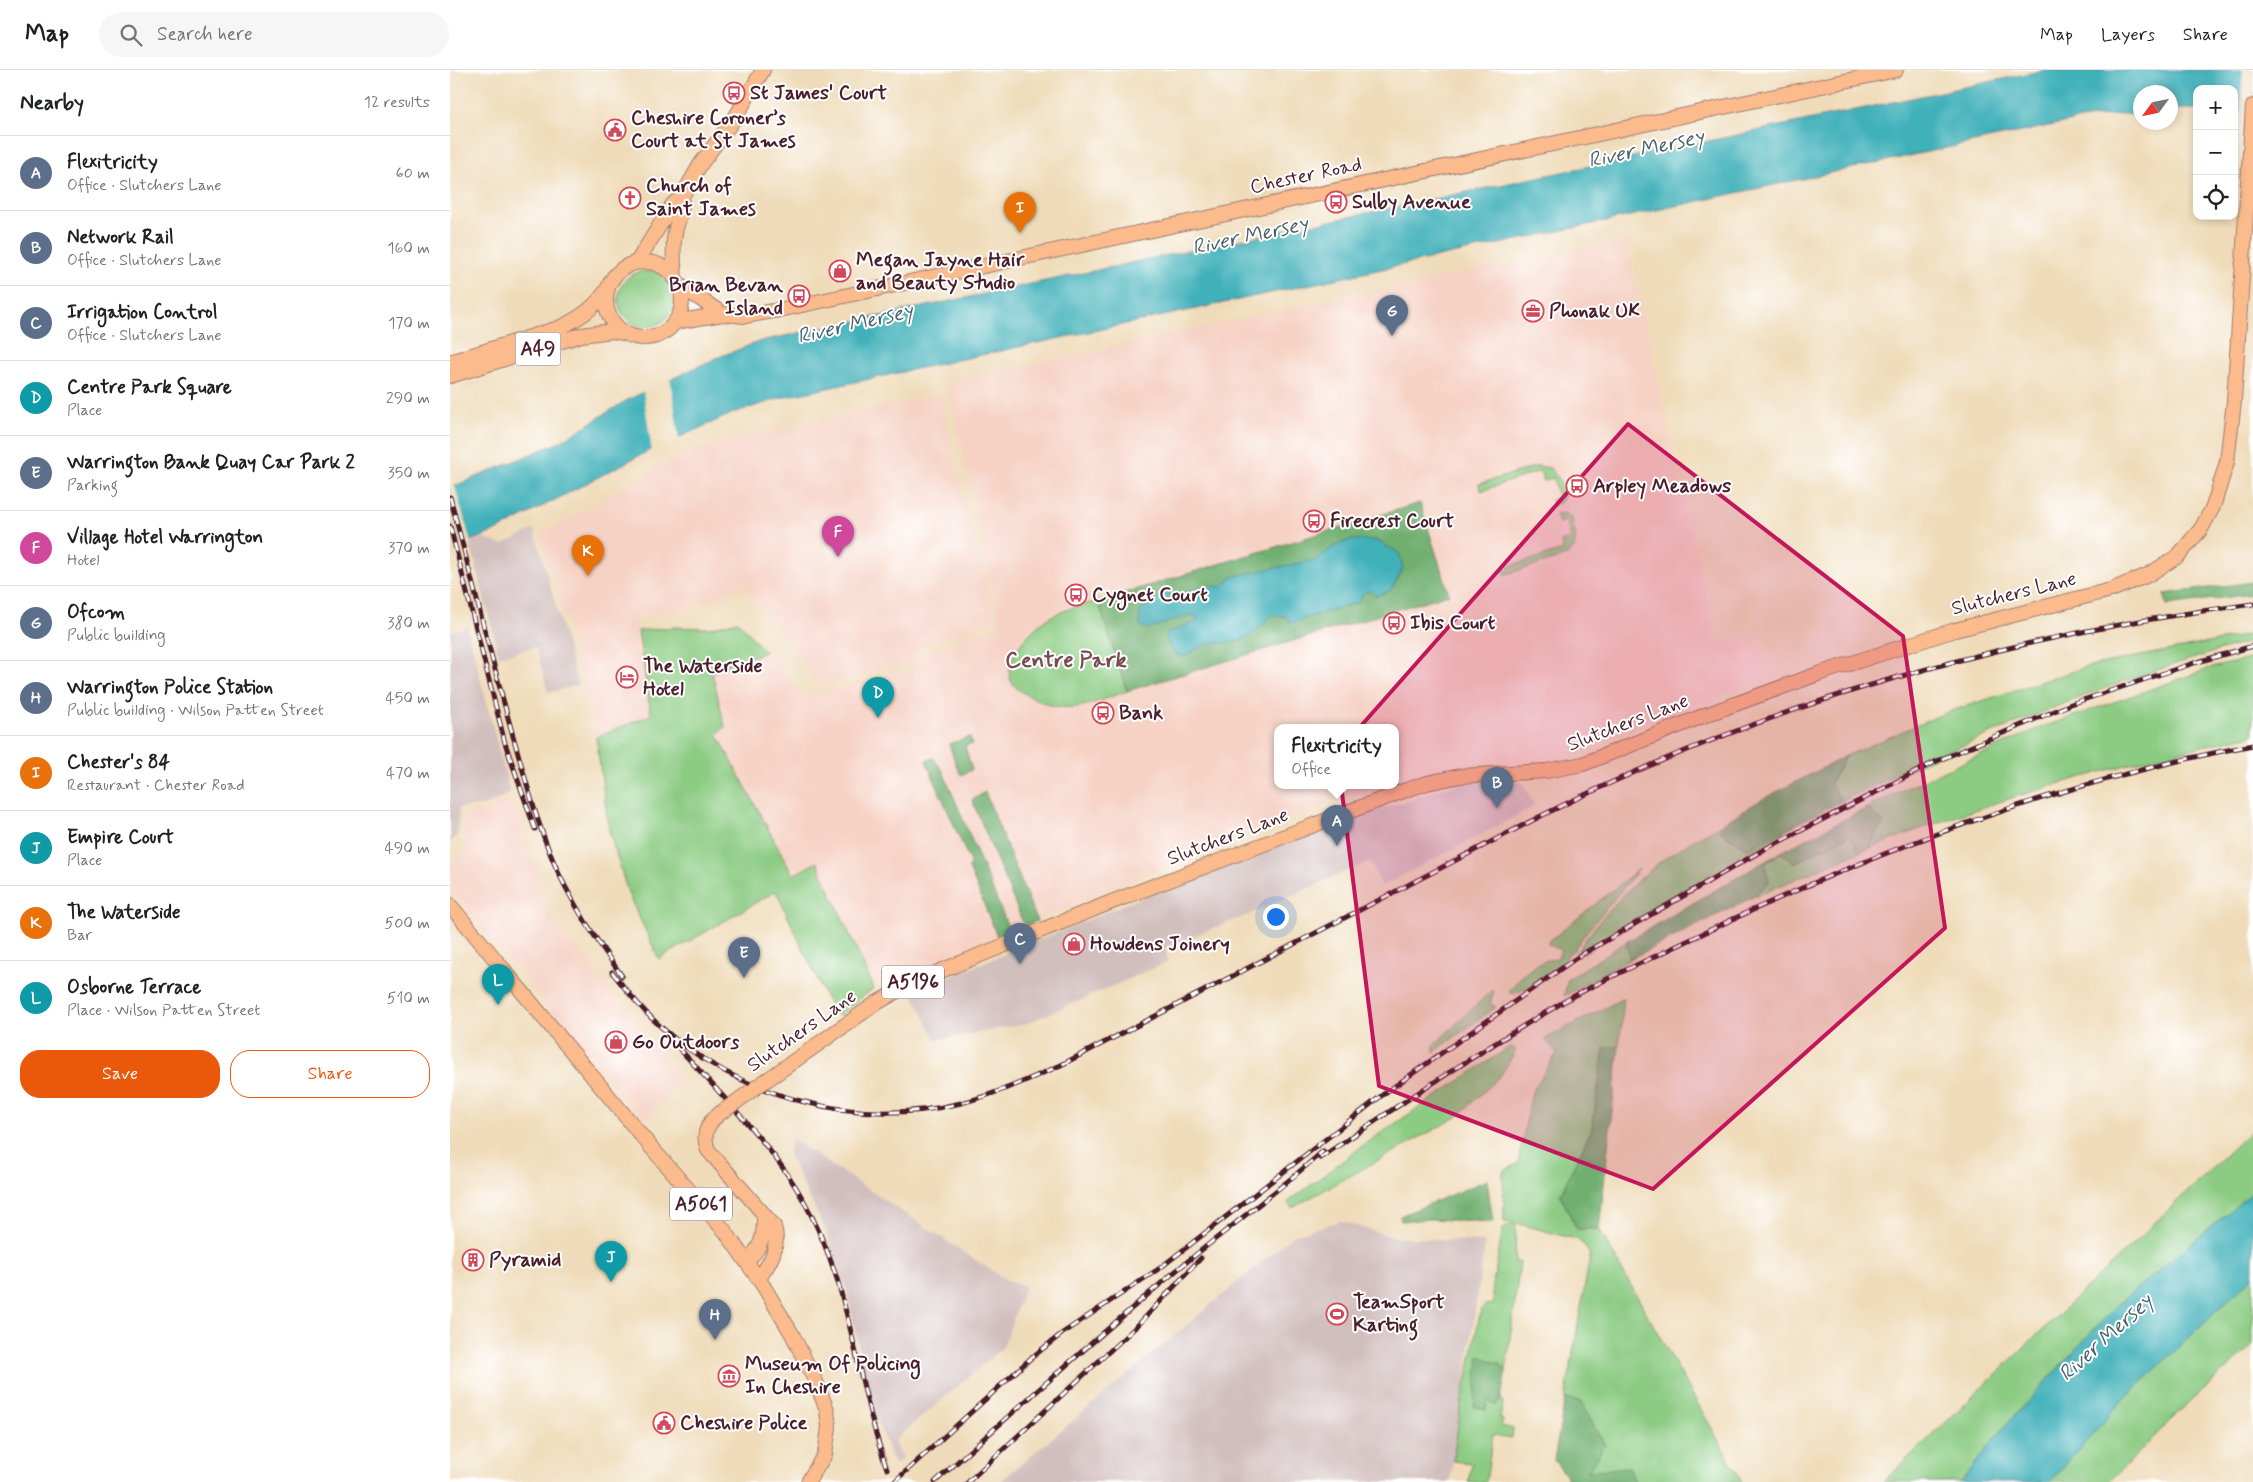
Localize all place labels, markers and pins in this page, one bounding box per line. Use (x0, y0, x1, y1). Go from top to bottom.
place label: St James' Court (750, 80, 887, 107)
bus stop icon: St James' Court (722, 81, 746, 105)
place label: Cheshire Coroner’s Court at St James (631, 105, 796, 155)
public building icon: Cheshire Coroner’s Court at St James (603, 118, 627, 142)
place label: Church of Saint James (646, 173, 756, 223)
church icon: Church of Saint James (618, 186, 642, 210)
place label: Sulby Avenue (1352, 189, 1471, 216)
bus stop icon: Sulby Avenue (1324, 190, 1348, 214)
pin: I (1004, 192, 1036, 233)
place label: Megan Jayne Hair and Beauty Studio (856, 247, 1025, 297)
shop icon: Megan Jayne Hair and Beauty Studio (828, 259, 852, 283)
place label: Brian Bevan Island (669, 272, 783, 322)
bus stop icon: Brian Bevan Island (787, 284, 811, 308)
pin: G (1376, 295, 1408, 336)
place label: Phonak UK (1549, 298, 1640, 325)
office icon: Phonak UK (1521, 299, 1545, 323)
place label: Arpley Meadows (1593, 473, 1731, 500)
bus stop icon: Arpley Meadows (1565, 474, 1589, 498)
place label: Firecrest Court (1330, 508, 1455, 535)
bus stop icon: Firecrest Court (1302, 509, 1326, 533)
pin: F (822, 516, 854, 557)
pin: K (572, 535, 604, 576)
place label: Cygnet Court (1092, 582, 1208, 611)
bus stop icon: Cygnet Court (1064, 583, 1088, 607)
place label: Ibis Court (1410, 610, 1496, 637)
bus stop icon: Ibis Court (1382, 611, 1406, 635)
place label: The Waterside Hotel (643, 653, 762, 703)
hotel icon: The Waterside Hotel (615, 665, 639, 689)
pin: D (862, 677, 894, 718)
place label: Bank (1119, 700, 1163, 727)
bus stop icon: Bank (1091, 701, 1115, 725)
pin: B (1481, 767, 1513, 808)
pin: A (1321, 805, 1353, 846)
pin: C (1004, 923, 1036, 964)
place label: Howdens Joinery (1090, 931, 1230, 958)
shop icon: Howdens Joinery (1062, 932, 1086, 956)
pin: E (728, 937, 760, 978)
pin: L (482, 964, 514, 1005)
place label: Go Outdoors (632, 1029, 739, 1056)
shop icon: Go Outdoors (604, 1030, 628, 1054)
pin: J (595, 1241, 627, 1282)
place label: Pyramid (489, 1247, 561, 1274)
building icon: Pyramid (461, 1248, 485, 1272)
place label: TeamSport Karting (1353, 1289, 1445, 1341)
pin: H (699, 1299, 731, 1340)
sports icon: TeamSport Karting (1325, 1302, 1349, 1326)
place label: Museum Of Policing In Cheshire (745, 1351, 921, 1401)
museum icon: Museum Of Policing In Cheshire (717, 1364, 741, 1388)
place label: Cheshire Police (680, 1410, 808, 1437)
public building icon: Cheshire Police (652, 1411, 676, 1435)

